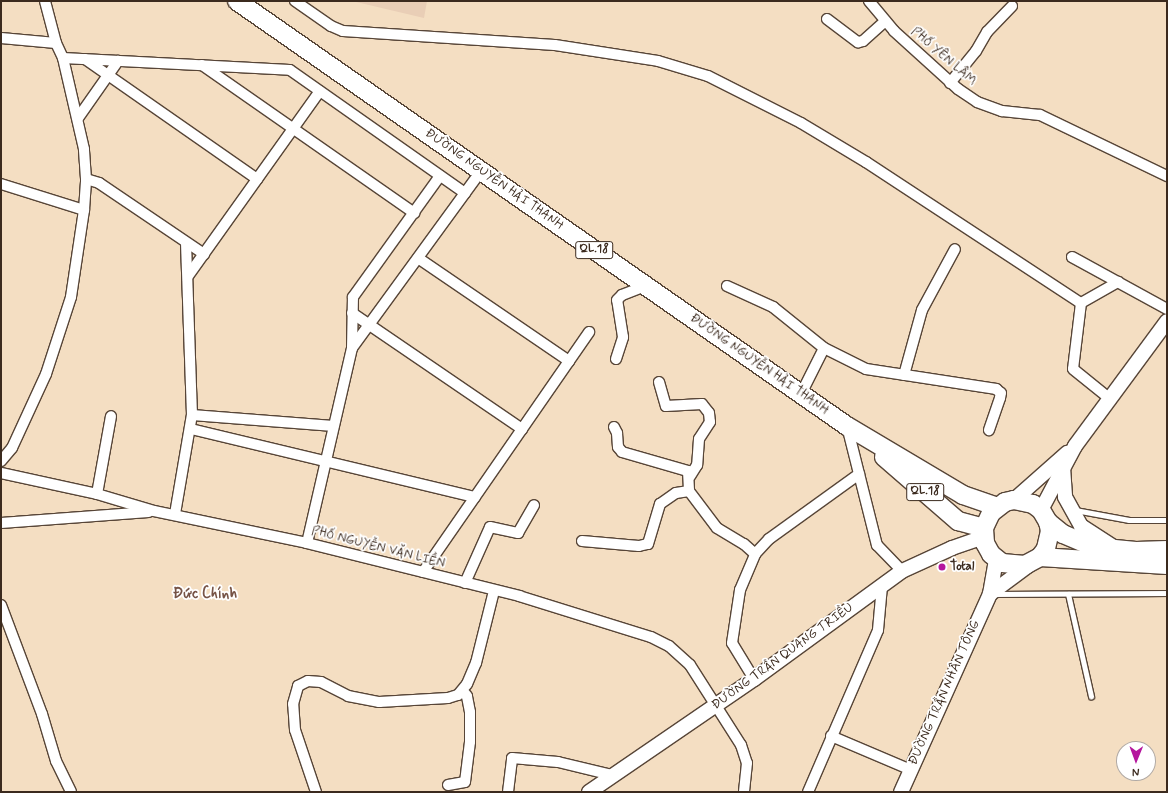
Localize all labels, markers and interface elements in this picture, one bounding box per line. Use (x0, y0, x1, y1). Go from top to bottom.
street label: PHỐ YÊN LÂM (907, 24, 979, 90)
street label: ĐƯỜNG NGUYỄN HẢI THANH (421, 125, 567, 235)
road number: QL.18 (575, 240, 613, 260)
street label: ĐƯỜNG NGUYỄN HẢI THANH (686, 310, 832, 420)
road number: QL.18 (906, 482, 944, 502)
street label: PHỐ NGUYỄN VĂN LIỀN (309, 524, 447, 572)
place label: Total (950, 559, 974, 575)
marker: Total (937, 562, 947, 572)
district label: Đức Chính (171, 586, 239, 604)
street label: ĐƯỜNG TRẦN QUANG TRIỀU (711, 601, 855, 713)
street label: ĐƯỜNG TRẦN NHÂN TÔNG (907, 620, 983, 766)
north arrow (1116, 741, 1156, 781)
text: N (1132, 765, 1140, 779)

